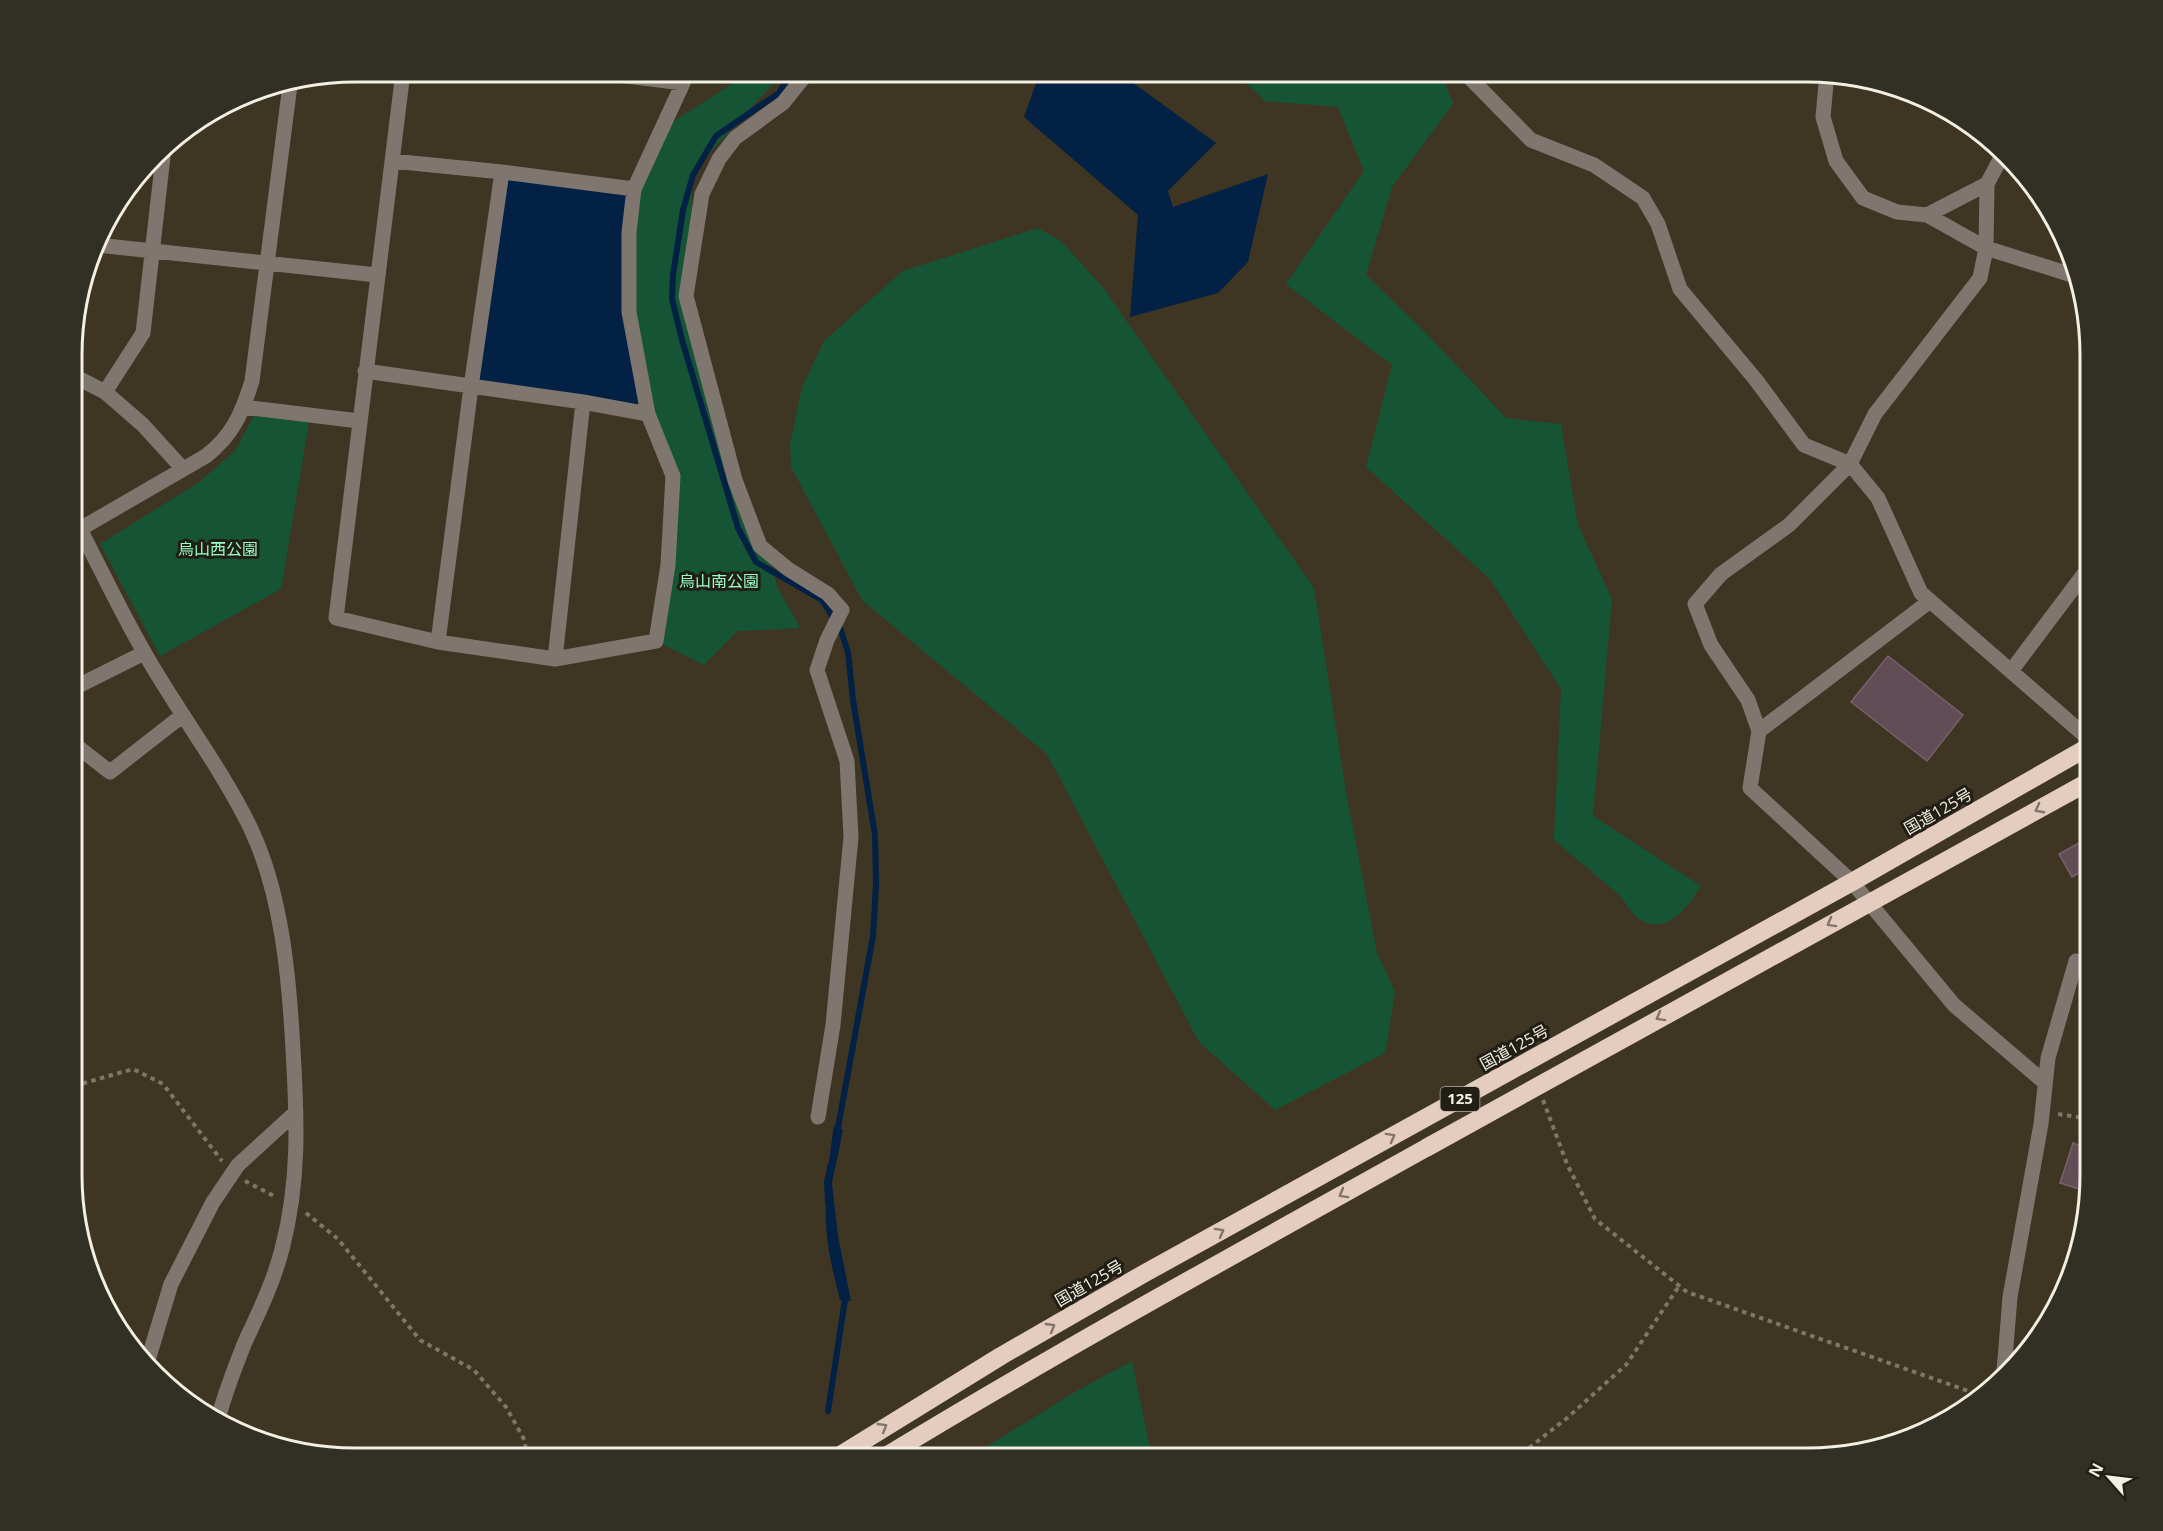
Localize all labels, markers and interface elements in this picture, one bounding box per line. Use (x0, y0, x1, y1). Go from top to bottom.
park label: 烏山西公園 (178, 538, 258, 560)
park label: 烏山南公園 (679, 570, 759, 592)
street label: 国道125号 (1900, 783, 1976, 839)
one-way arrow (2035, 802, 2045, 813)
one-way arrow (1827, 916, 1837, 927)
one-way arrow (1656, 1010, 1667, 1022)
street label: 国道125号 (1476, 1019, 1552, 1075)
road number: 125 (1440, 1087, 1480, 1111)
one-way arrow (1385, 1133, 1395, 1144)
one-way arrow (1339, 1187, 1349, 1198)
one-way arrow (1214, 1227, 1225, 1239)
street label: 国道125号 (1051, 1255, 1127, 1311)
one-way arrow (1045, 1323, 1055, 1335)
one-way arrow (877, 1423, 887, 1434)
north arrow (2079, 1447, 2139, 1507)
text: N (2083, 1459, 2109, 1481)

